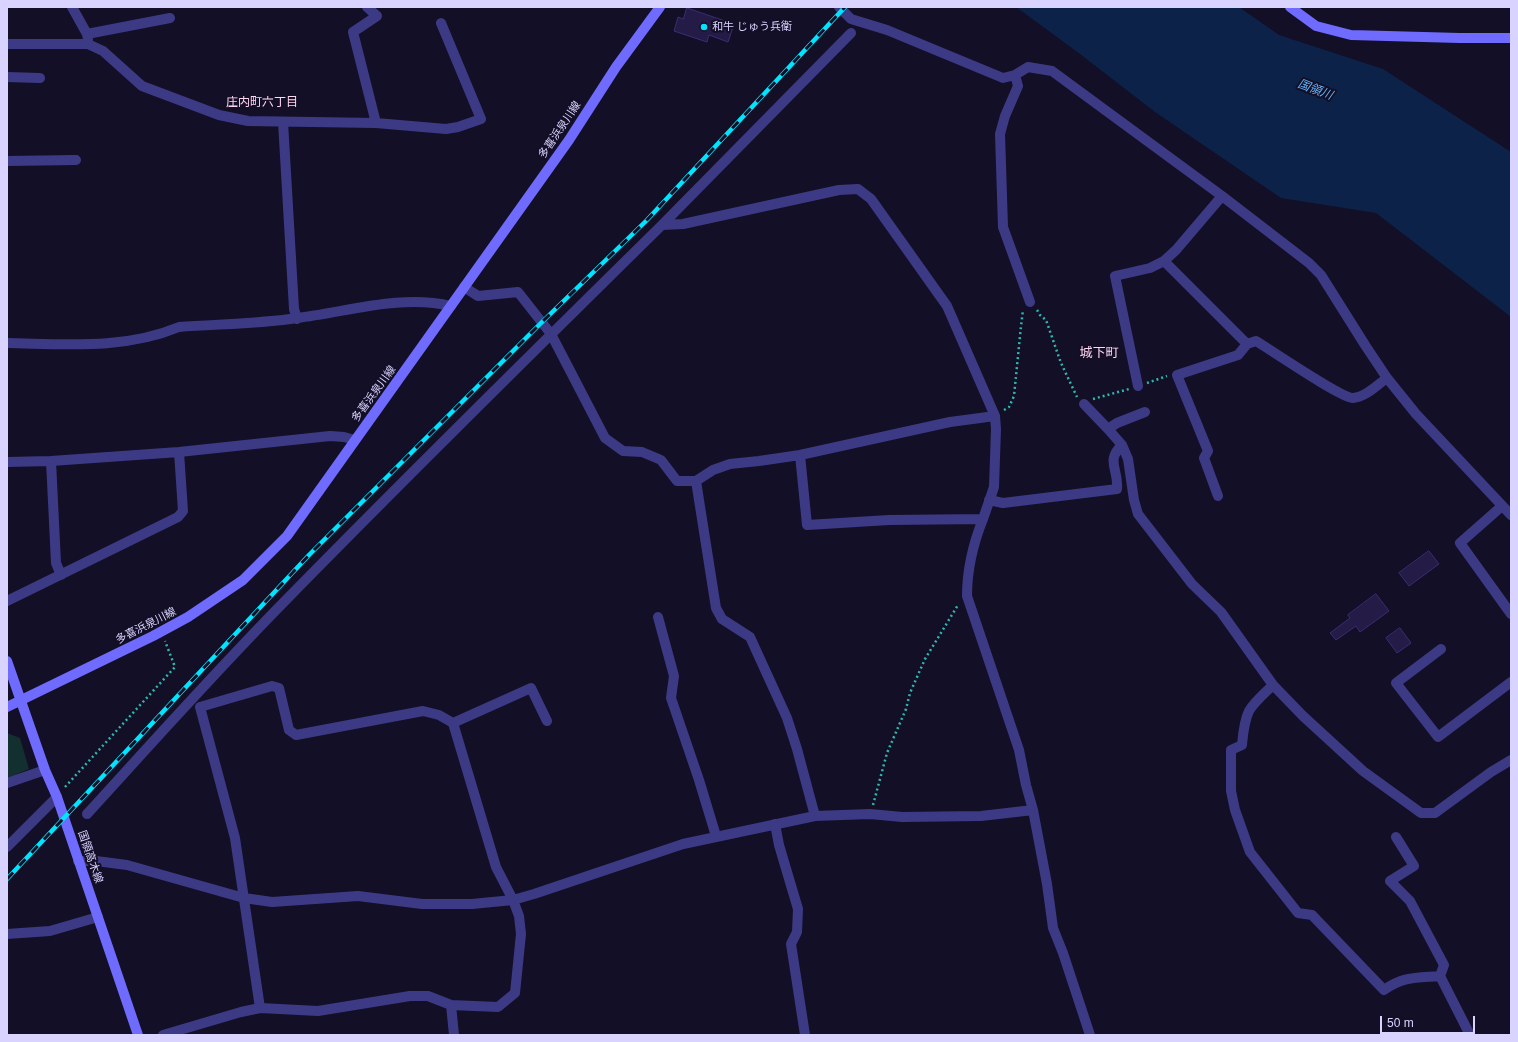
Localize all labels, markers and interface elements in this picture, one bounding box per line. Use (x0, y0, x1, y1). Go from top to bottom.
place label: 和牛 じゅう兵衛 (712, 20, 792, 34)
marker: 和牛 じゅう兵衛 (699, 22, 709, 32)
water label: 国領川 (1296, 77, 1334, 103)
district label: 庄内町六丁目 (226, 96, 298, 110)
street label: 多喜浜泉川線 (536, 99, 584, 161)
district label: 城下町 (1080, 345, 1118, 361)
street label: 多喜浜泉川線 (349, 363, 399, 425)
street label: 多喜浜泉川線 (114, 605, 178, 647)
street label: 国領高木線 (75, 829, 105, 885)
scale bar (1382, 1008, 1477, 1034)
text: 50 m (1387, 1016, 1414, 1030)

